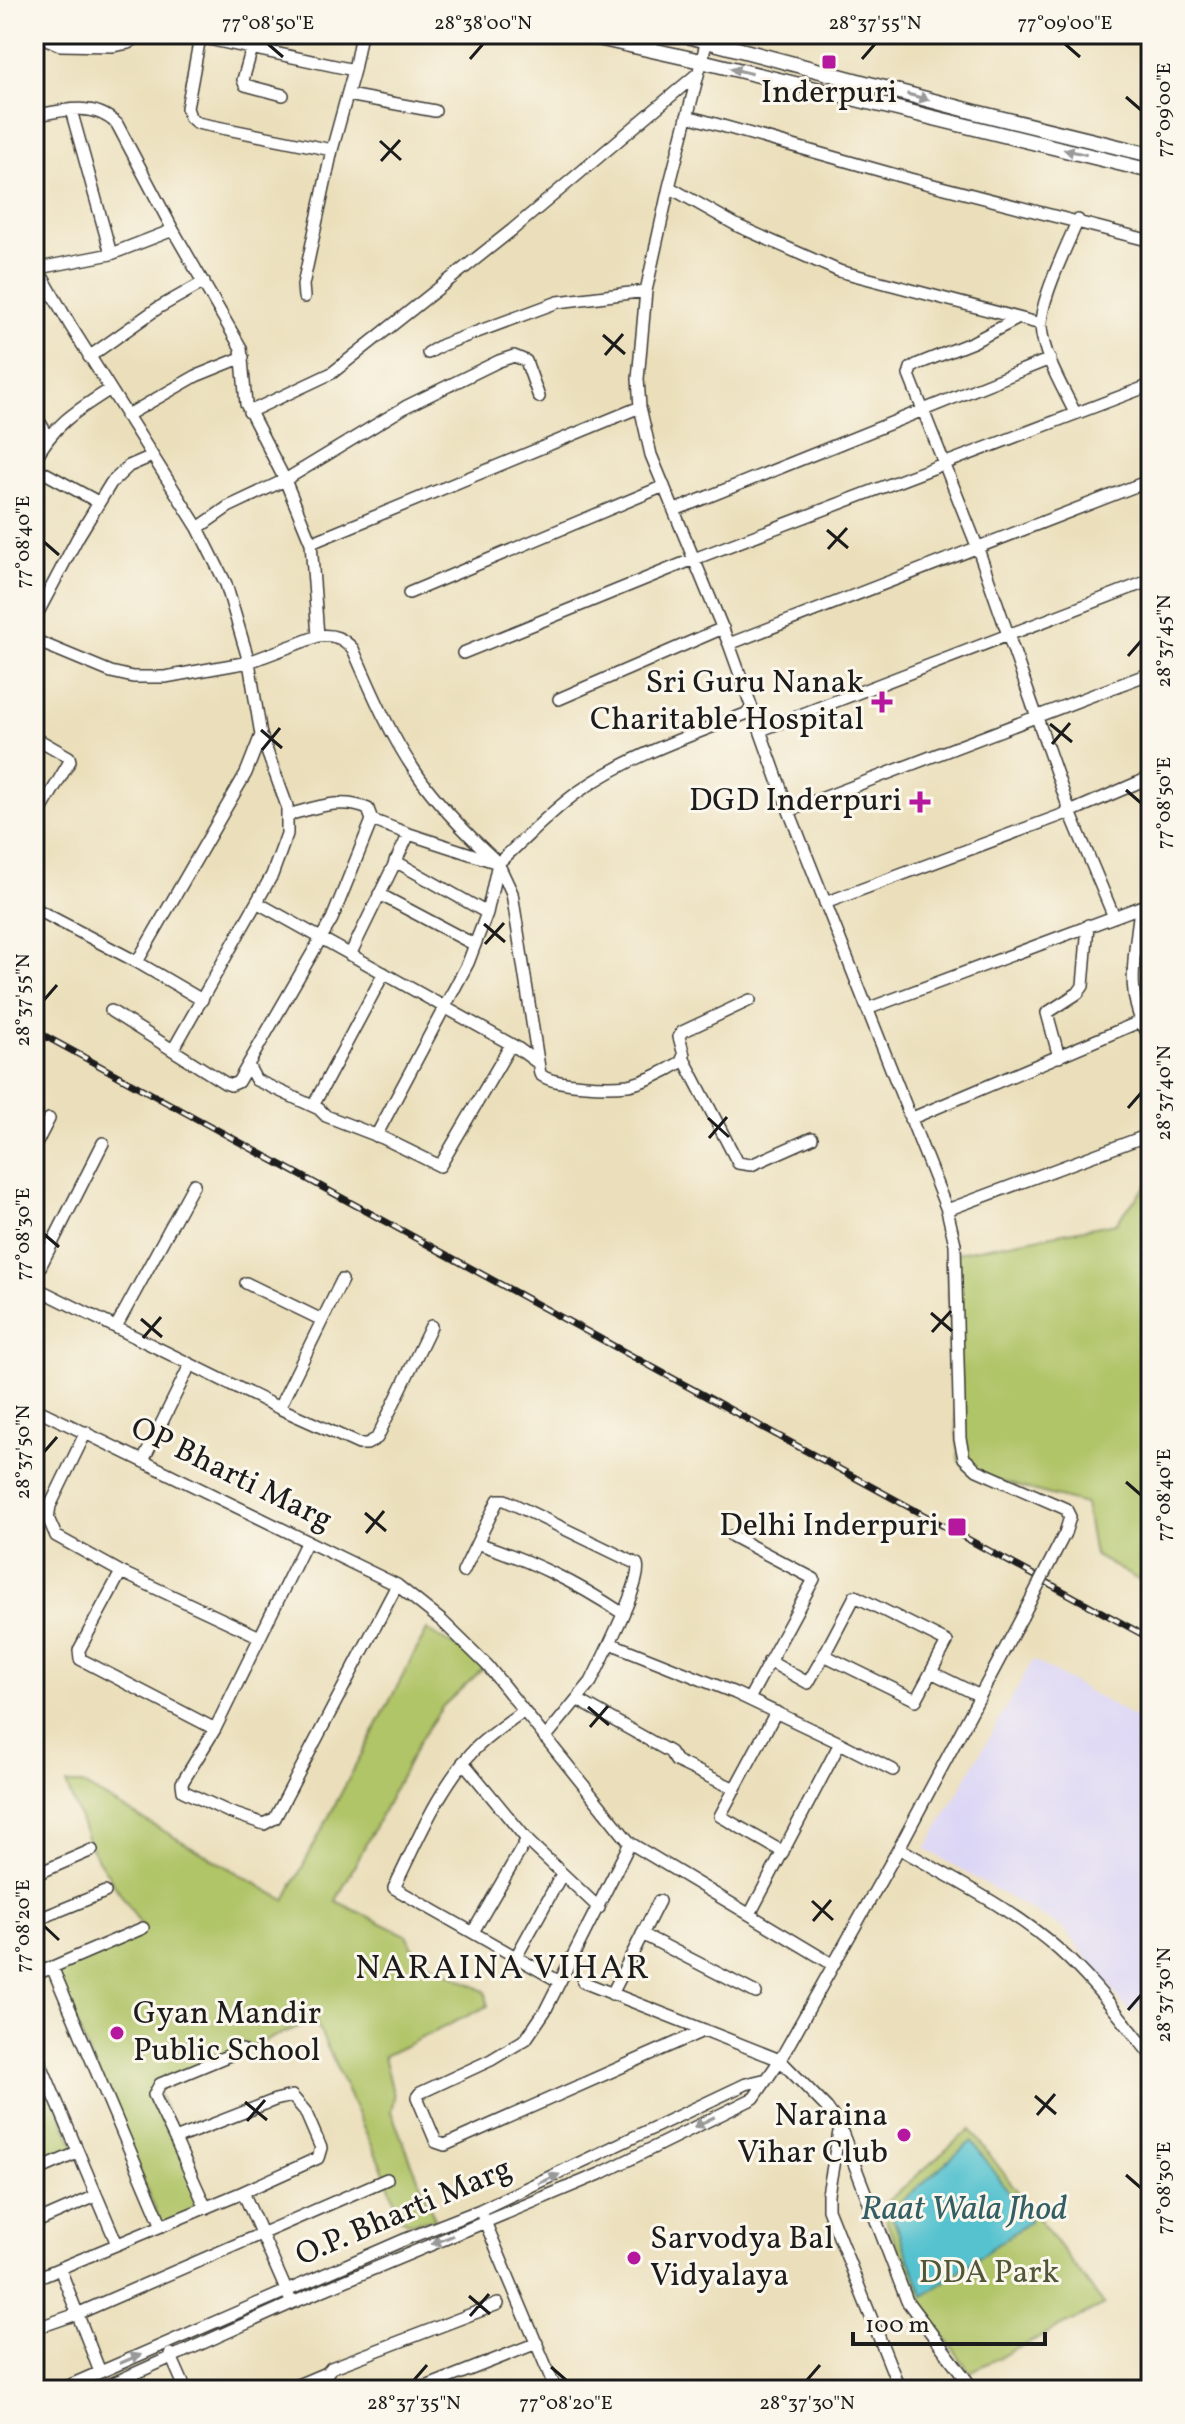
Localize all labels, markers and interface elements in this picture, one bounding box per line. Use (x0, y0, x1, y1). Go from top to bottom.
text: 77°08'50"E (222, 10, 314, 38)
text: 28°38'00"N (434, 10, 532, 38)
text: 28°37'55"N (828, 10, 922, 38)
text: 77°09'00"E (1017, 10, 1113, 38)
marker: Inderpuri (820, 53, 838, 71)
text: 77°09'00"E (1151, 62, 1179, 158)
one-way arrow (729, 64, 754, 76)
place label: Inderpuri (761, 72, 897, 116)
one-way arrow (906, 91, 930, 104)
one-way arrow (1063, 145, 1088, 157)
text: 77°08'40"E (10, 495, 38, 589)
text: 28°37'45"N (1151, 594, 1179, 688)
place label: Sri Guru Nanak Charitable Hospital (590, 662, 864, 743)
marker: Sri Guru Nanak Charitable Hospital (871, 691, 893, 713)
text: 77°08'50"E (1151, 757, 1179, 849)
place label: DGD Inderpuri (689, 780, 902, 824)
marker: DGD Inderpuri (909, 791, 931, 813)
text: 28°37'55"N (10, 953, 38, 1047)
text: 28°37'40"N (1151, 1045, 1179, 1141)
text: 77°08'30"E (10, 1188, 38, 1280)
text: 28°37'50"N (10, 1404, 38, 1499)
street label: OP Bharti Marg (123, 1407, 339, 1543)
text: 77°08'40"E (1151, 1448, 1179, 1542)
place label: Delhi Inderpuri (719, 1505, 939, 1549)
marker: Delhi Inderpuri (946, 1516, 968, 1538)
text: 77°08'20"E (10, 1879, 38, 1973)
district label: NARAINA VIHAR (355, 1946, 651, 1993)
text: 28°37'30"N (1151, 1947, 1179, 2043)
place label: Gyan Mandir Public School (133, 1993, 321, 2074)
marker: Gyan Mandir Public School (108, 2024, 126, 2042)
place label: Naraina Vihar Club (737, 2095, 888, 2176)
one-way arrow (693, 2115, 716, 2129)
marker: Naraina Vihar Club (895, 2126, 913, 2144)
text: 77°08'30"E (1151, 2142, 1179, 2234)
street label: O.P. Bharti Marg (289, 2148, 519, 2278)
one-way arrow (537, 2172, 561, 2185)
water label: Raat Wala Jhod (861, 2187, 1067, 2234)
place label: Sarvodya Bal Vidyalaya (650, 2218, 834, 2299)
one-way arrow (430, 2234, 454, 2247)
marker: Sarvodya Bal Vidyalaya (625, 2249, 643, 2267)
park label: DDA Park (919, 2252, 1059, 2296)
scale bar (853, 2296, 1045, 2346)
text: 100 m (865, 2309, 930, 2343)
one-way arrow (118, 2353, 142, 2366)
text: 28°37'35"N (367, 2390, 461, 2418)
text: 77°08'20"E (519, 2390, 613, 2418)
text: 28°37'30"N (759, 2390, 855, 2418)

